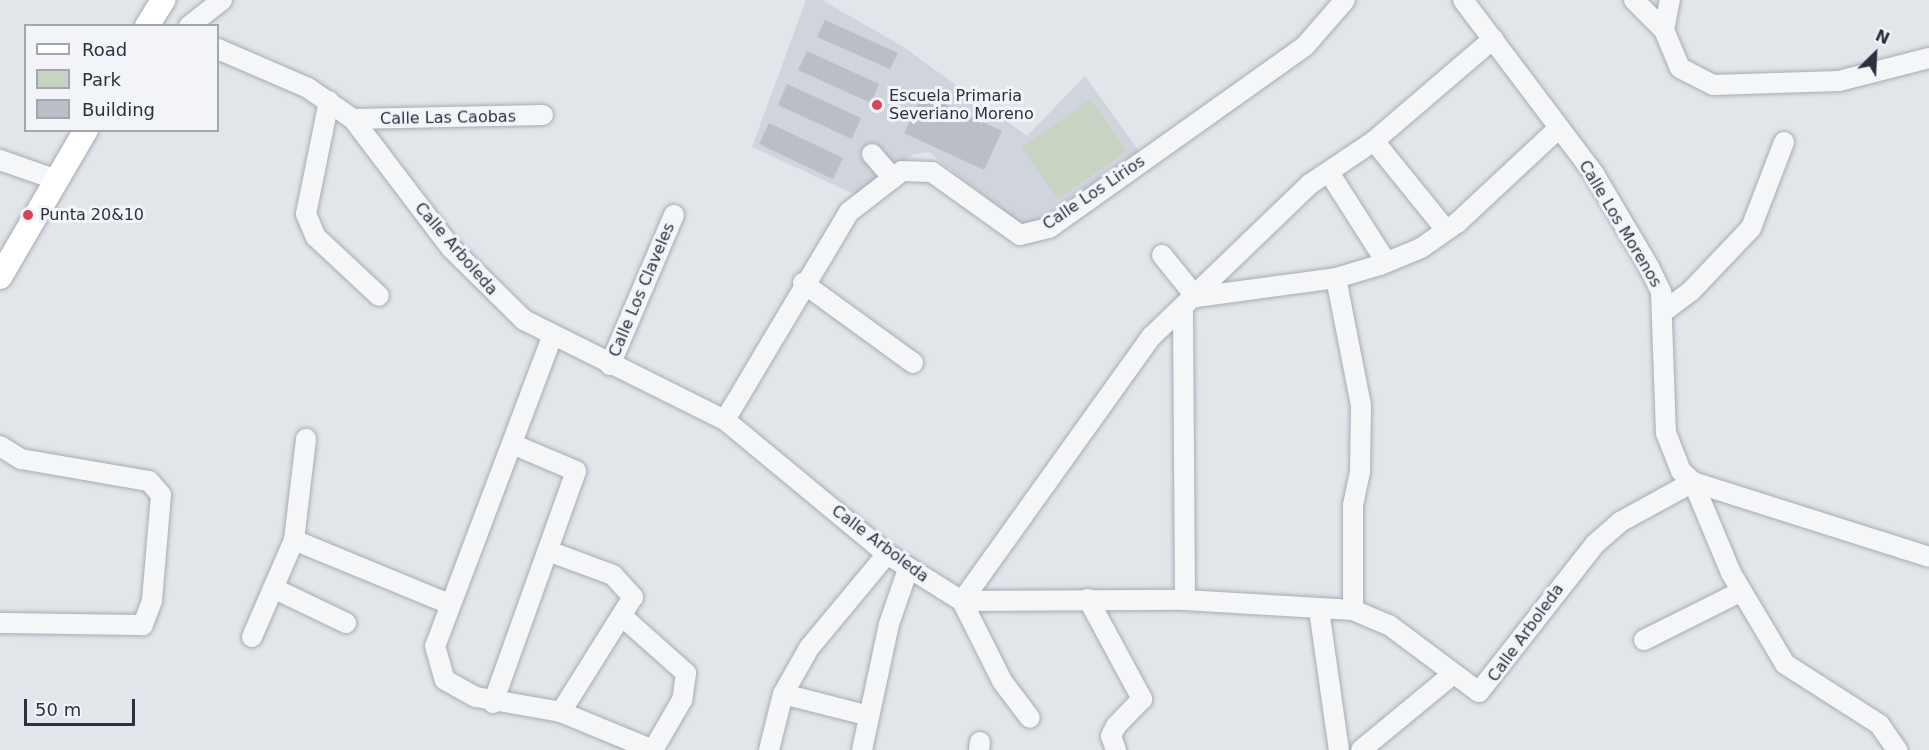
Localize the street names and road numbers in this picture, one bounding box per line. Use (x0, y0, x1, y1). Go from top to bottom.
street label: Calle Las Caobas (380, 107, 516, 129)
street label: Calle Los Lirios (1039, 152, 1149, 234)
street label: Calle Los Morenos (1575, 157, 1665, 291)
street label: Calle Arboleda (411, 199, 501, 299)
street label: Calle Los Claveles (605, 220, 679, 360)
street label: Calle Arboleda (828, 501, 932, 587)
street label: Calle Arboleda (1484, 580, 1568, 686)

